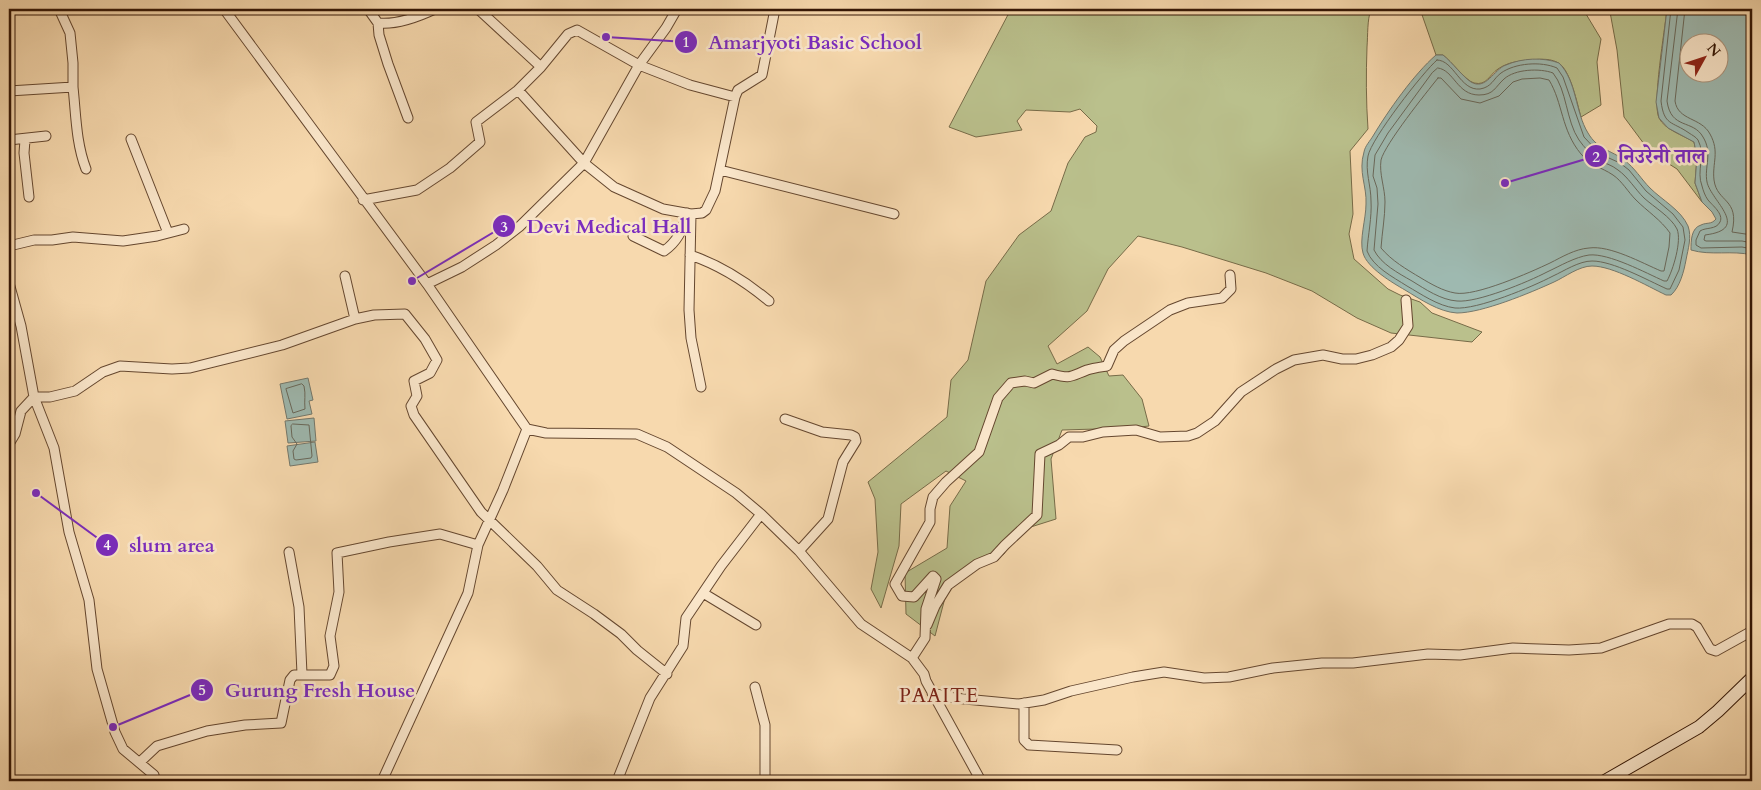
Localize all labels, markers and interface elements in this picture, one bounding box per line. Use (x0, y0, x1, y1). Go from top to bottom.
callout: Amarjyoti Basic School (673, 25, 932, 60)
text: Amarjyoti Basic School (708, 29, 922, 56)
text: 1 (682, 32, 690, 52)
north arrow (1678, 32, 1728, 82)
text: N (1702, 39, 1725, 61)
callout: निउरेनी ताल (1583, 139, 1716, 174)
text: निउरेनी ताल (1616, 143, 1708, 170)
text: 2 (1592, 147, 1600, 167)
callout: Devi Medical Hall (492, 209, 702, 244)
text: Devi Medical Hall (527, 213, 692, 240)
text: 3 (500, 217, 508, 237)
callout: slum area (95, 527, 225, 562)
text: slum area (129, 532, 215, 559)
text: 4 (103, 535, 111, 555)
callout: Gurung Fresh House (190, 672, 425, 707)
text: Gurung Fresh House (225, 677, 415, 704)
text: 5 (198, 680, 206, 700)
district label: PAAITE (899, 682, 979, 709)

